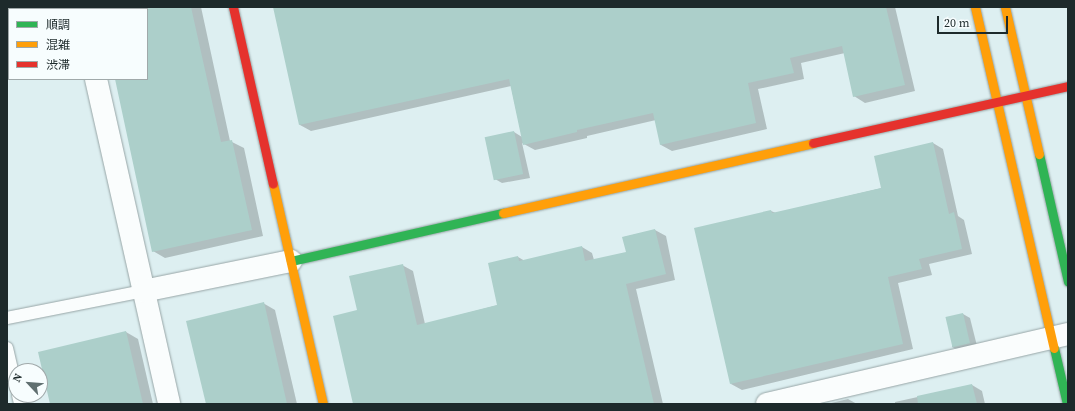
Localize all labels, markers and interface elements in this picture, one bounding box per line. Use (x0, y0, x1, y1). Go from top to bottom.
legend (8, 8, 148, 80)
scale bar (939, 8, 1010, 34)
text: 20 m (944, 15, 970, 31)
text: 順調 (46, 17, 70, 33)
text: 混雑 (46, 37, 70, 53)
text: 渋滞 (46, 57, 70, 73)
north arrow (8, 363, 48, 403)
text: N (9, 371, 26, 385)

